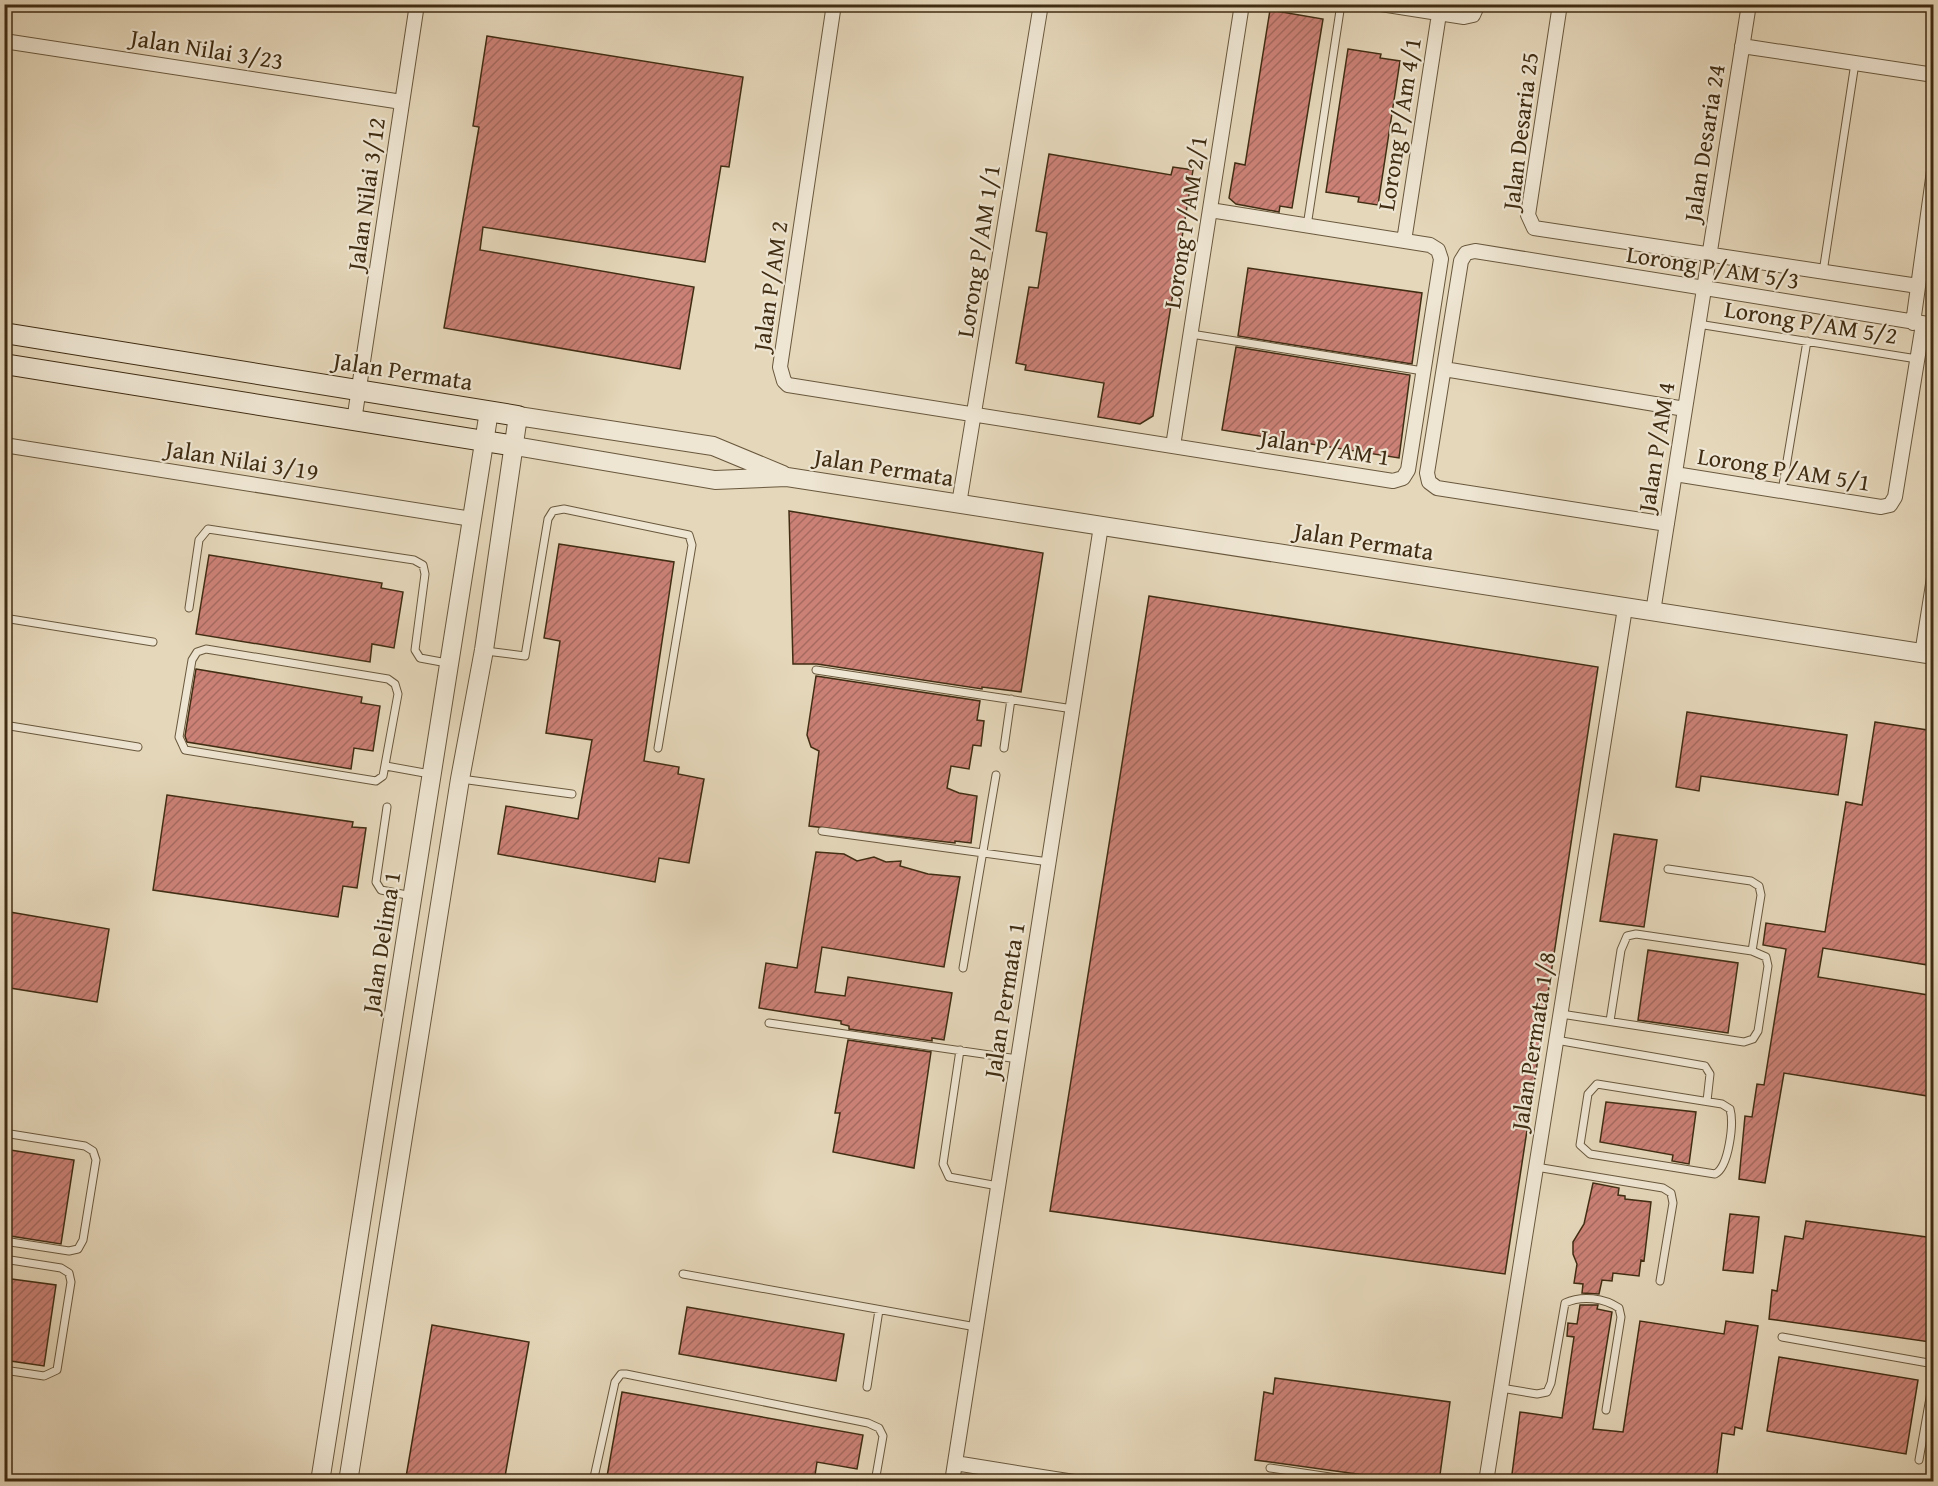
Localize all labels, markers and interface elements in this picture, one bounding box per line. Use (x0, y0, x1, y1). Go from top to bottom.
street label: Jalan Nilai 3/23 (125, 19, 286, 78)
street label: Lorong P/Am 4/1 (1368, 35, 1430, 213)
street label: Jalan Desaria 25 (1493, 50, 1547, 215)
street label: Jalan Desaria 24 (1674, 62, 1734, 227)
street label: Jalan Nilai 3/12 (338, 115, 394, 276)
street label: Lorong P/AM 2/1 (1154, 133, 1216, 311)
street label: Lorong P/AM 1/1 (947, 162, 1009, 340)
street label: Jalan P/AM 2 (743, 219, 796, 356)
street label: Lorong P/AM 5/3 (1624, 236, 1802, 298)
street label: Lorong P/AM 5/2 (1722, 291, 1900, 353)
street label: Jalan Permata (328, 342, 476, 399)
street label: Jalan P/AM 4 (1628, 380, 1684, 517)
street label: Jalan P/AM 1 (1255, 419, 1392, 475)
street label: Jalan Nilai 3/19 (160, 430, 321, 489)
street label: Jalan Permata (809, 438, 957, 495)
street label: Lorong P/AM 5/1 (1695, 438, 1873, 500)
street label: Jalan Permata (1289, 512, 1437, 569)
street label: Jalan Delima 1 (352, 869, 409, 1018)
street label: Jalan Permata 1 (974, 920, 1034, 1083)
street label: Jalan Permata 1/8 (1501, 949, 1564, 1136)

